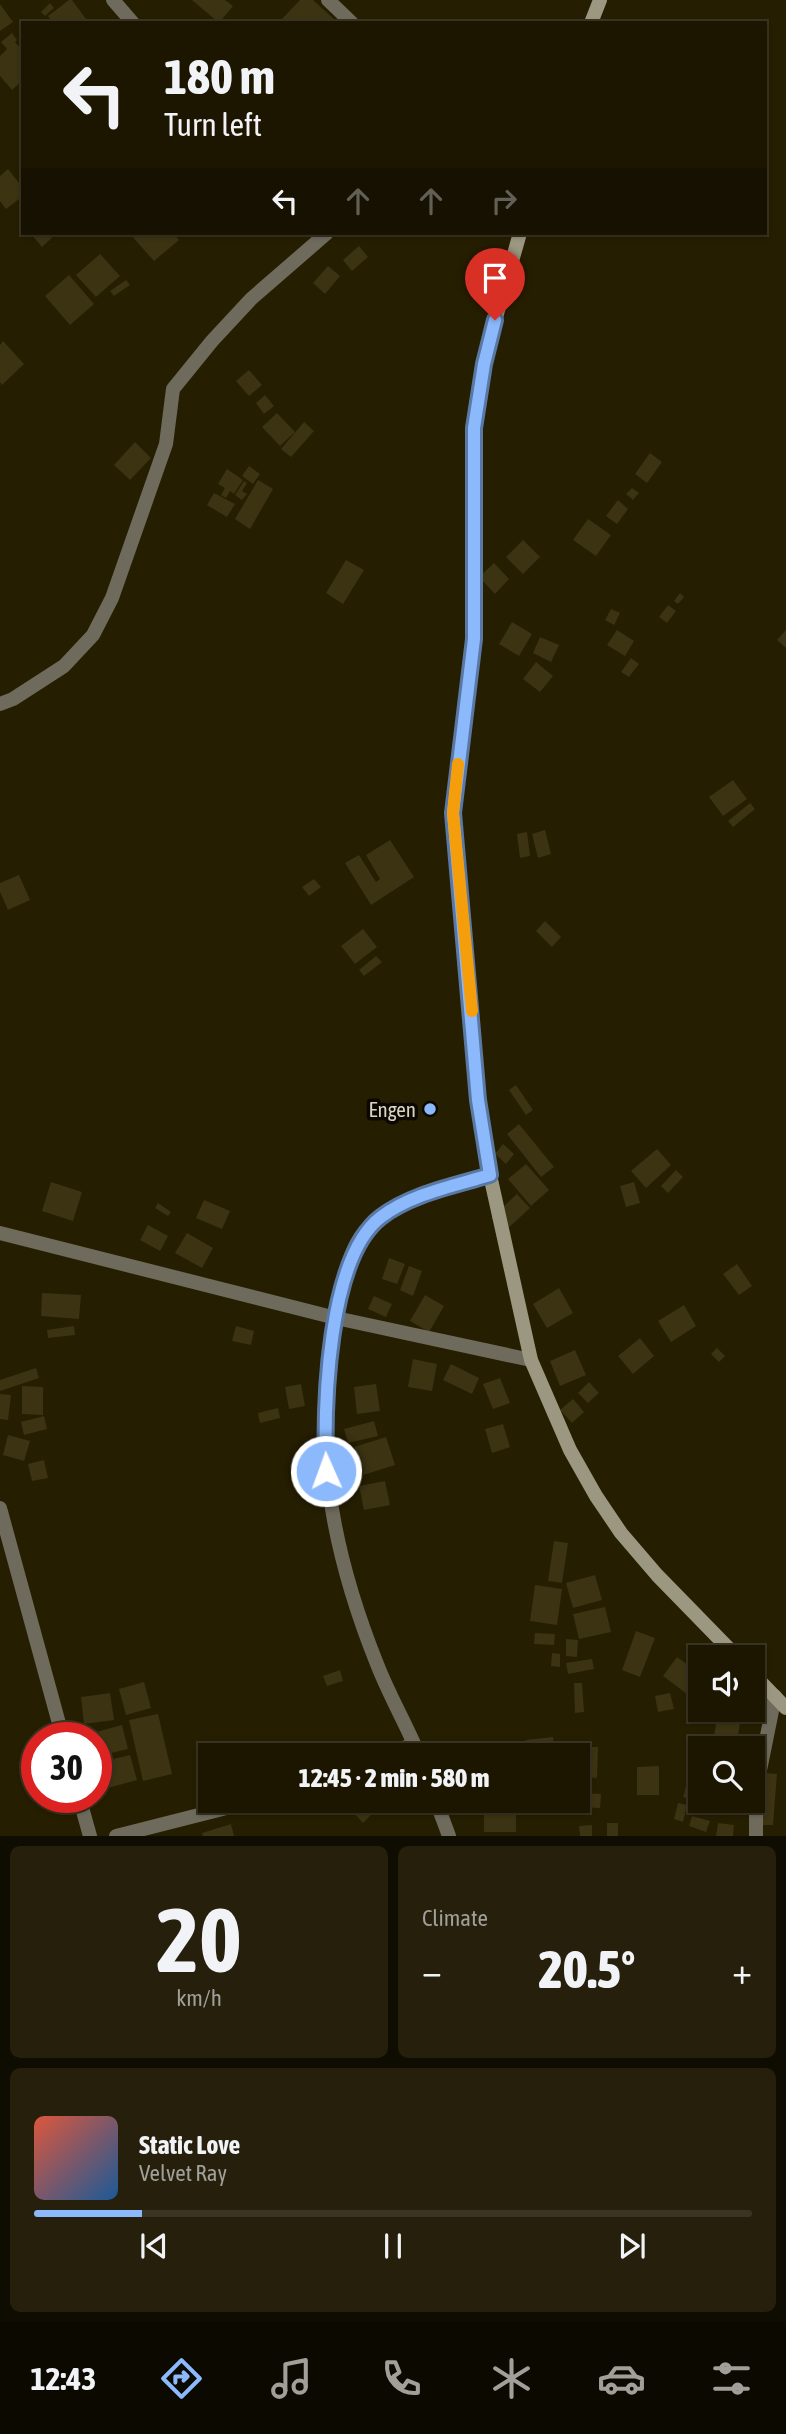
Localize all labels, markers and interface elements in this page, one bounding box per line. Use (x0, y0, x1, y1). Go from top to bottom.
text: 180 m (164, 48, 275, 104)
icon: left (49, 49, 140, 140)
text: Turn left (164, 106, 262, 143)
icon: left (266, 182, 304, 220)
icon: ahead (339, 182, 377, 220)
icon: ahead (412, 182, 450, 220)
icon: right (485, 182, 523, 220)
pin (465, 248, 525, 320)
icon: arrive (476, 259, 514, 297)
place label: Engen (369, 1097, 416, 1121)
marker: Engen (422, 1101, 438, 1117)
position arrow (289, 1434, 363, 1508)
map controls (688, 1645, 765, 1813)
button: sound (688, 1645, 765, 1722)
speed limit sign: 30 (21, 1722, 112, 1813)
button: search (688, 1736, 765, 1813)
text: 12:45 · 2 min · 580 m (299, 1763, 489, 1793)
text: 20 (156, 1887, 242, 1991)
text: Climate (422, 1905, 488, 1931)
text: 20.5° (539, 1939, 635, 1999)
text: − (422, 1949, 442, 1992)
text: + (732, 1949, 752, 1992)
text: km/h (176, 1985, 222, 2011)
text: Static Love (139, 2130, 240, 2160)
text: Velvet Ray (139, 2160, 227, 2186)
icon: previous (135, 2227, 173, 2265)
icon: pause (374, 2227, 412, 2265)
icon: next (613, 2227, 651, 2265)
icon: directions (157, 2354, 206, 2403)
icon: music (267, 2354, 316, 2403)
icon: phone (377, 2354, 426, 2403)
icon: climate (487, 2354, 536, 2403)
icon: car (597, 2354, 646, 2403)
icon: filters (707, 2354, 756, 2403)
text: 12:43 (30, 2360, 96, 2397)

